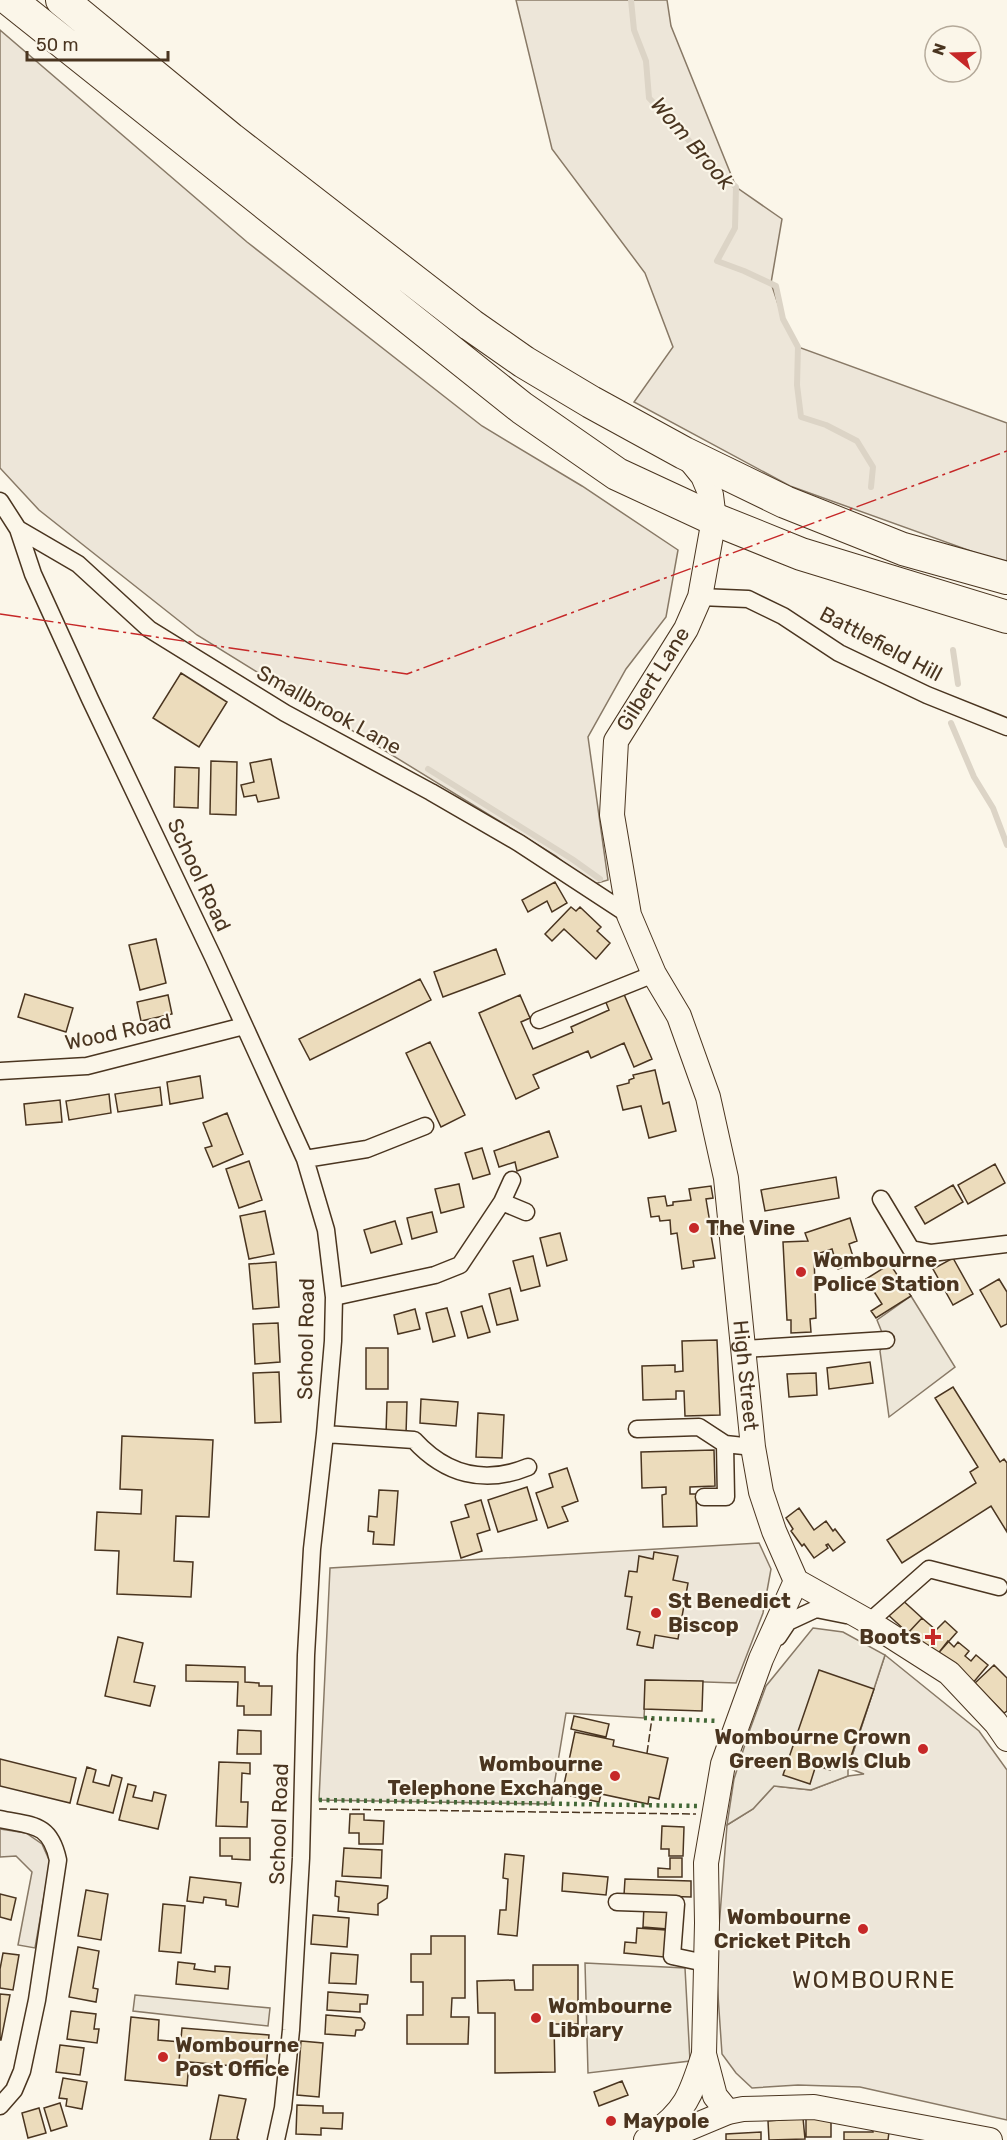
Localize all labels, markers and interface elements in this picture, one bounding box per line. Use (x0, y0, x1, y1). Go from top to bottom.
scale bar (27, 24, 168, 62)
north arrow (923, 24, 983, 84)
text: 50 m (36, 34, 79, 56)
text: N (928, 41, 950, 58)
water label: Wom Brook (645, 91, 741, 196)
street label: Battlefield Hill (816, 601, 947, 686)
street label: Gilbert Lane (611, 622, 694, 735)
street label: Smallbrook Lane (253, 659, 406, 760)
street label: School Road (162, 814, 236, 935)
street label: Wood Road (63, 1008, 173, 1055)
place label: The Vine (706, 1215, 795, 1240)
marker: The Vine (687, 1221, 701, 1235)
place label: Wombourne Police Station (813, 1247, 959, 1296)
marker: Wombourne Police Station (794, 1265, 808, 1279)
street label: School Road (292, 1278, 319, 1400)
street label: High Street (728, 1319, 764, 1432)
place label: St Benedict Biscop (668, 1588, 791, 1637)
marker: St Benedict Biscop (649, 1606, 663, 1620)
place label: Boots (859, 1624, 921, 1649)
marker: Boots (926, 1630, 940, 1644)
place label: Wombourne Crown Green Bowls Club (715, 1724, 911, 1773)
marker: Wombourne Crown Green Bowls Club (916, 1742, 930, 1756)
place label: Wombourne Telephone Exchange (387, 1751, 603, 1800)
street label: School Road (264, 1763, 293, 1885)
marker: Wombourne Telephone Exchange (608, 1769, 622, 1783)
place label: Wombourne Cricket Pitch (714, 1904, 851, 1953)
marker: Wombourne Cricket Pitch (856, 1922, 870, 1936)
district label: WOMBOURNE (792, 1966, 956, 1994)
place label: Wombourne Library (548, 1993, 672, 2042)
marker: Wombourne Library (529, 2011, 543, 2025)
place label: Wombourne Post Office (175, 2032, 299, 2081)
marker: Wombourne Post Office (156, 2050, 170, 2064)
place label: Maypole (623, 2108, 710, 2133)
marker: Maypole (604, 2114, 618, 2128)

